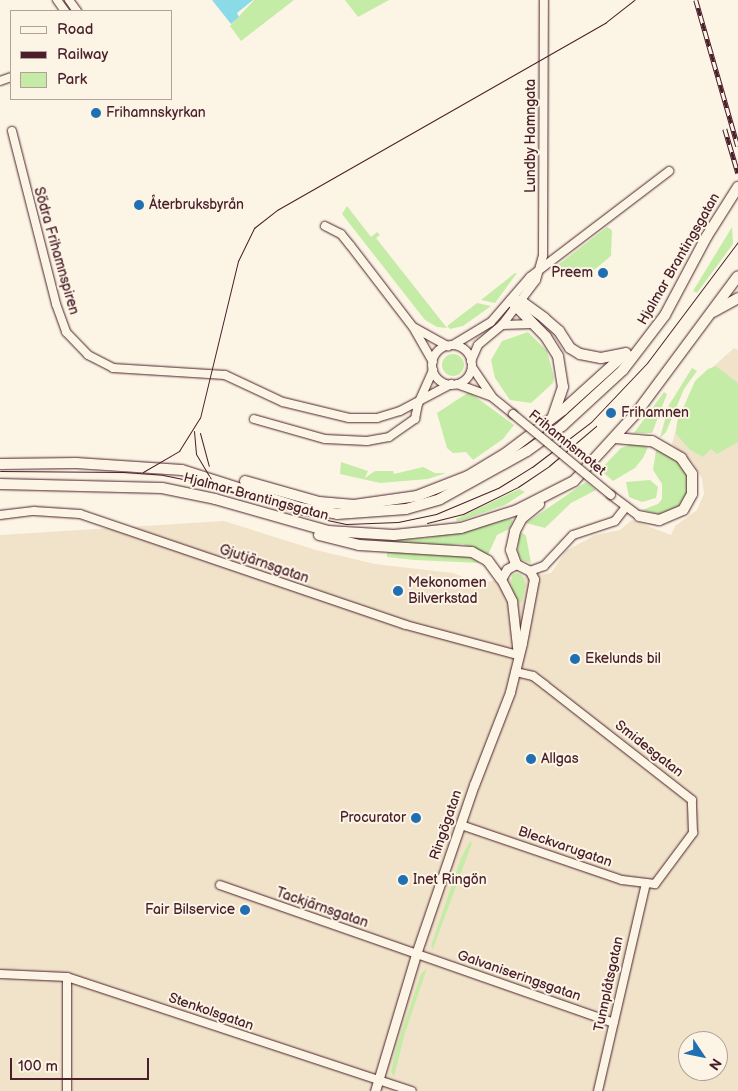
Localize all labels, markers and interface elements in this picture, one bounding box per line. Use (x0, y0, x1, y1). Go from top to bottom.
legend (10, 10, 172, 100)
text: Road (57, 20, 93, 39)
text: Railway (57, 45, 108, 64)
text: Park (57, 70, 87, 89)
street label: Lundby Hamngata (523, 78, 539, 194)
place label: Frihamnskyrkan (106, 105, 206, 121)
marker: Frihamnskyrkan (90, 107, 102, 119)
street label: Södra Frihamnspiren (30, 185, 82, 317)
street label: Hjalmar Brantingsgatan (634, 190, 724, 328)
place label: Återbruksbyrån (149, 197, 244, 213)
marker: Återbruksbyrån (133, 199, 145, 211)
place label: Preem (551, 265, 593, 281)
marker: Preem (597, 267, 609, 279)
place label: Frihamnen (621, 405, 689, 421)
street label: Frihamnsmotet (525, 407, 609, 479)
marker: Frihamnen (605, 407, 617, 419)
street label: Hjalmar Brantingsgatan (182, 470, 330, 524)
street label: Gjutjärnsgatan (217, 541, 311, 587)
place label: Mekonomen Bilverkstad (408, 575, 487, 608)
marker: Mekonomen Bilverkstad (392, 585, 404, 597)
place label: Ekelunds bil (585, 651, 661, 667)
marker: Ekelunds bil (569, 653, 581, 665)
street label: Smidesgatan (611, 717, 687, 781)
place label: Allgas (541, 751, 579, 767)
marker: Allgas (525, 753, 537, 765)
street label: Ringögatan (426, 788, 466, 862)
place label: Procurator (340, 810, 406, 826)
marker: Procurator (410, 812, 422, 824)
street label: Bleckvarugatan (516, 823, 614, 871)
place label: Inet Ringön (413, 872, 487, 888)
marker: Inet Ringön (397, 874, 409, 886)
street label: Tackjärnsgatan (274, 884, 370, 932)
place label: Fair Bilservice (145, 902, 235, 918)
marker: Fair Bilservice (239, 904, 251, 916)
street label: Tunnplåtsgatan (591, 935, 627, 1033)
street label: Galvaniseringsgatan (455, 947, 583, 1005)
street label: Stenkolsgatan (166, 990, 256, 1034)
north arrow (678, 1031, 728, 1081)
scale bar (12, 1048, 151, 1080)
text: N (705, 1055, 725, 1073)
text: 100 m (18, 1057, 58, 1076)

